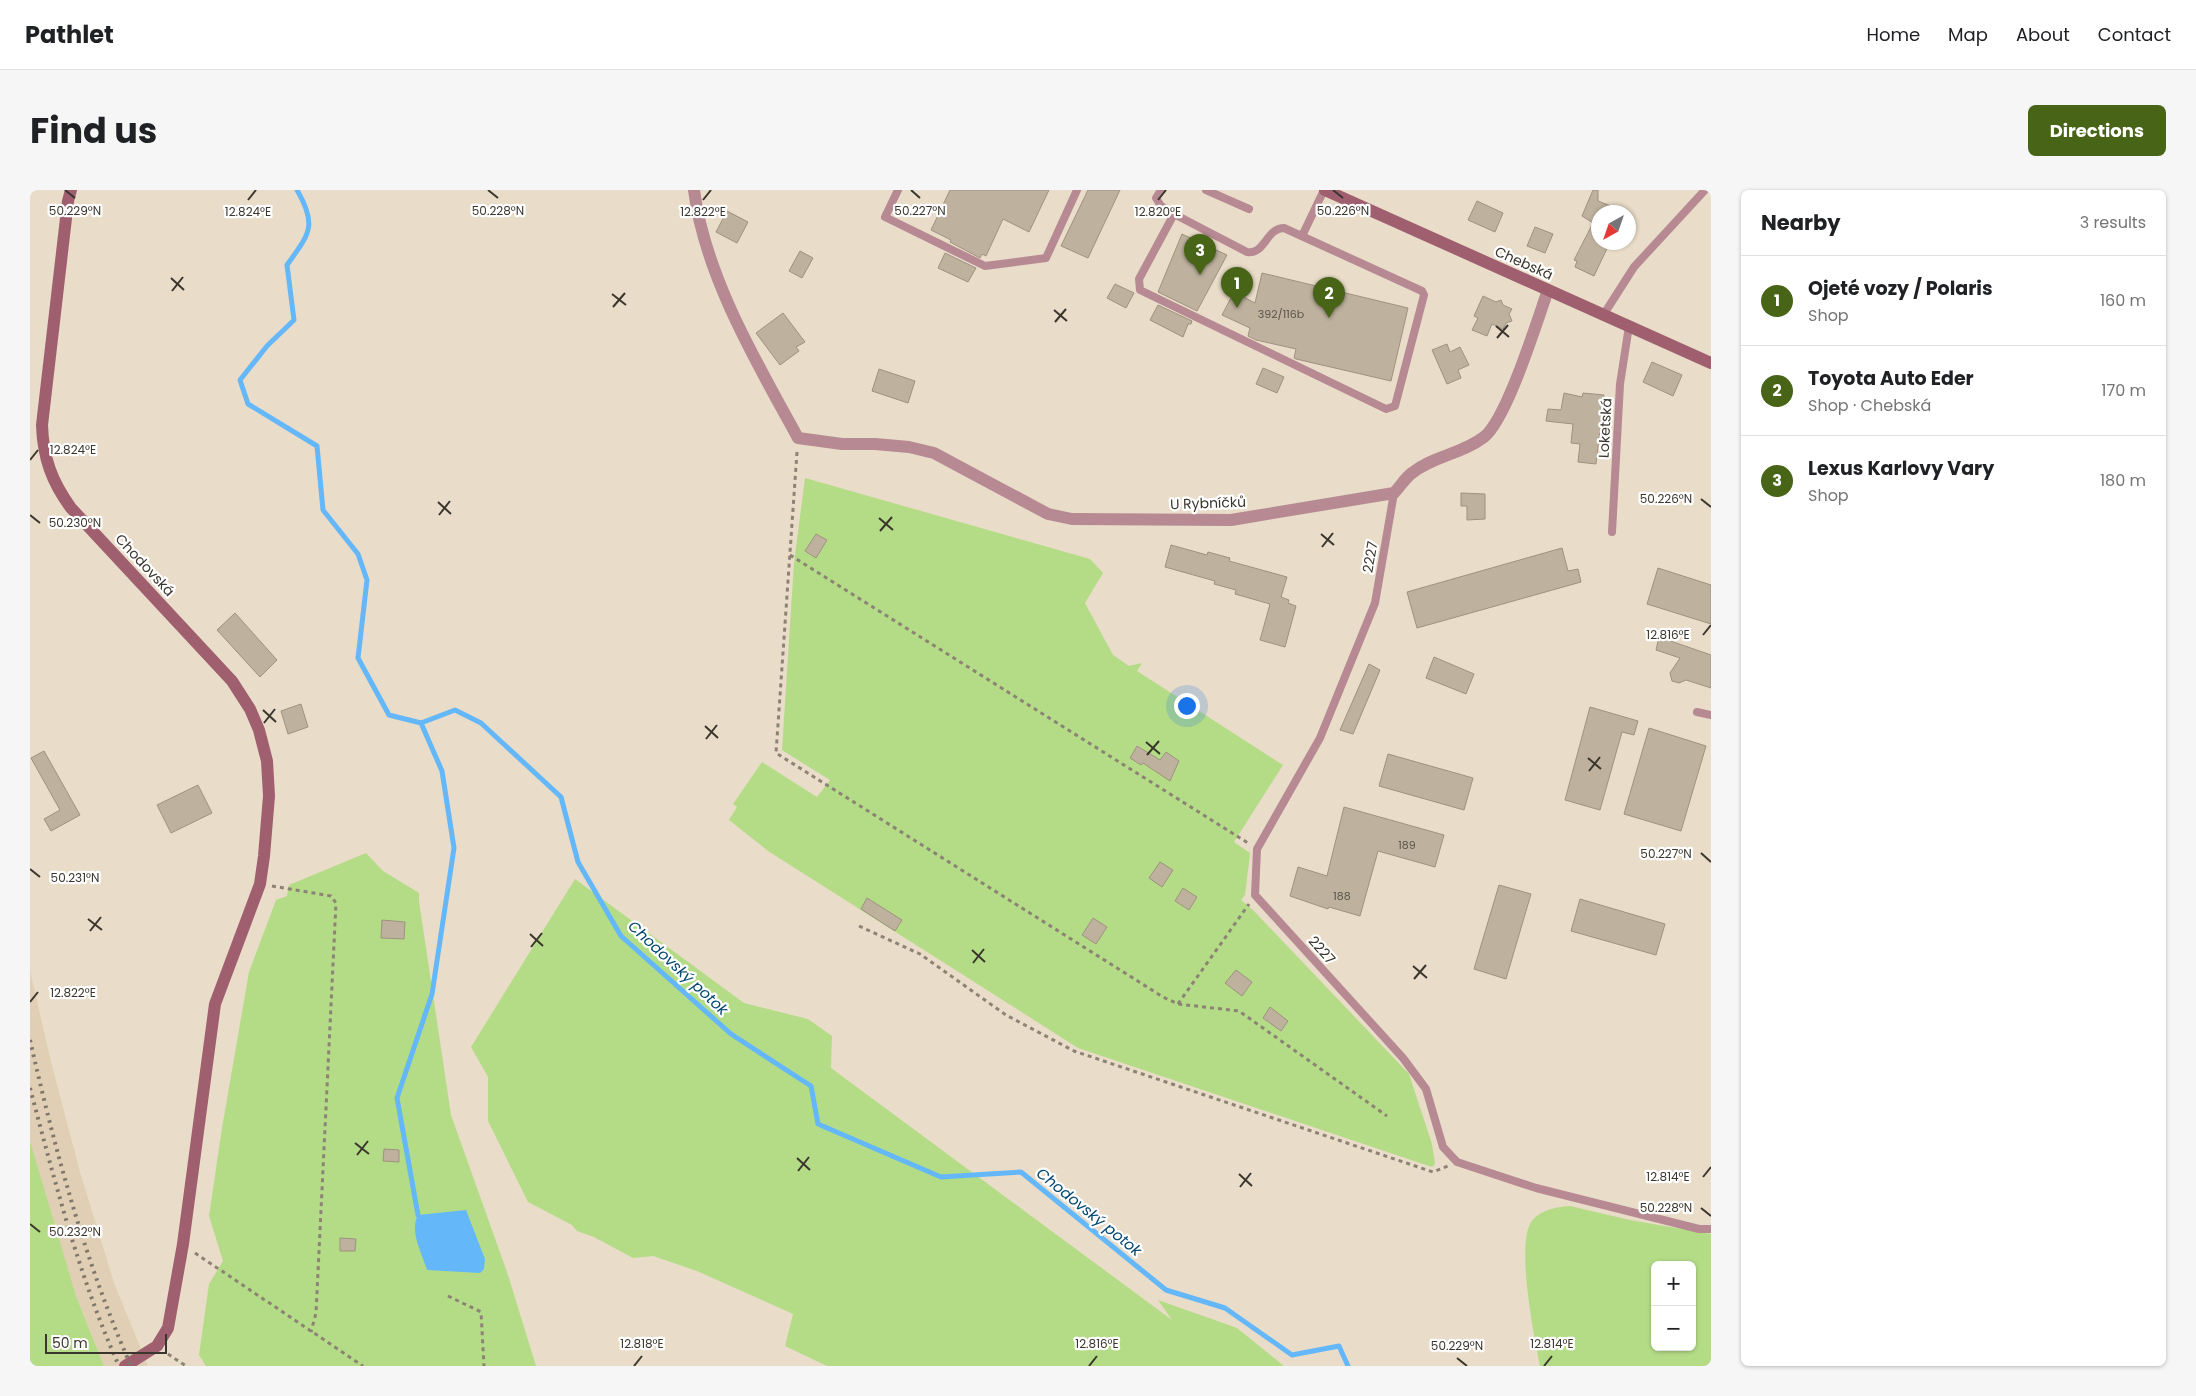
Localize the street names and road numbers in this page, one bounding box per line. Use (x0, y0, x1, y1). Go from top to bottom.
street label: Chebská (1492, 241, 1556, 285)
street label: Loketská (1593, 398, 1617, 458)
street label: U Rybníčků (1170, 492, 1246, 514)
street label: Chodovská (111, 529, 179, 601)
street label: 2227 (1357, 539, 1383, 574)
street label: 2227 (1304, 931, 1340, 969)

